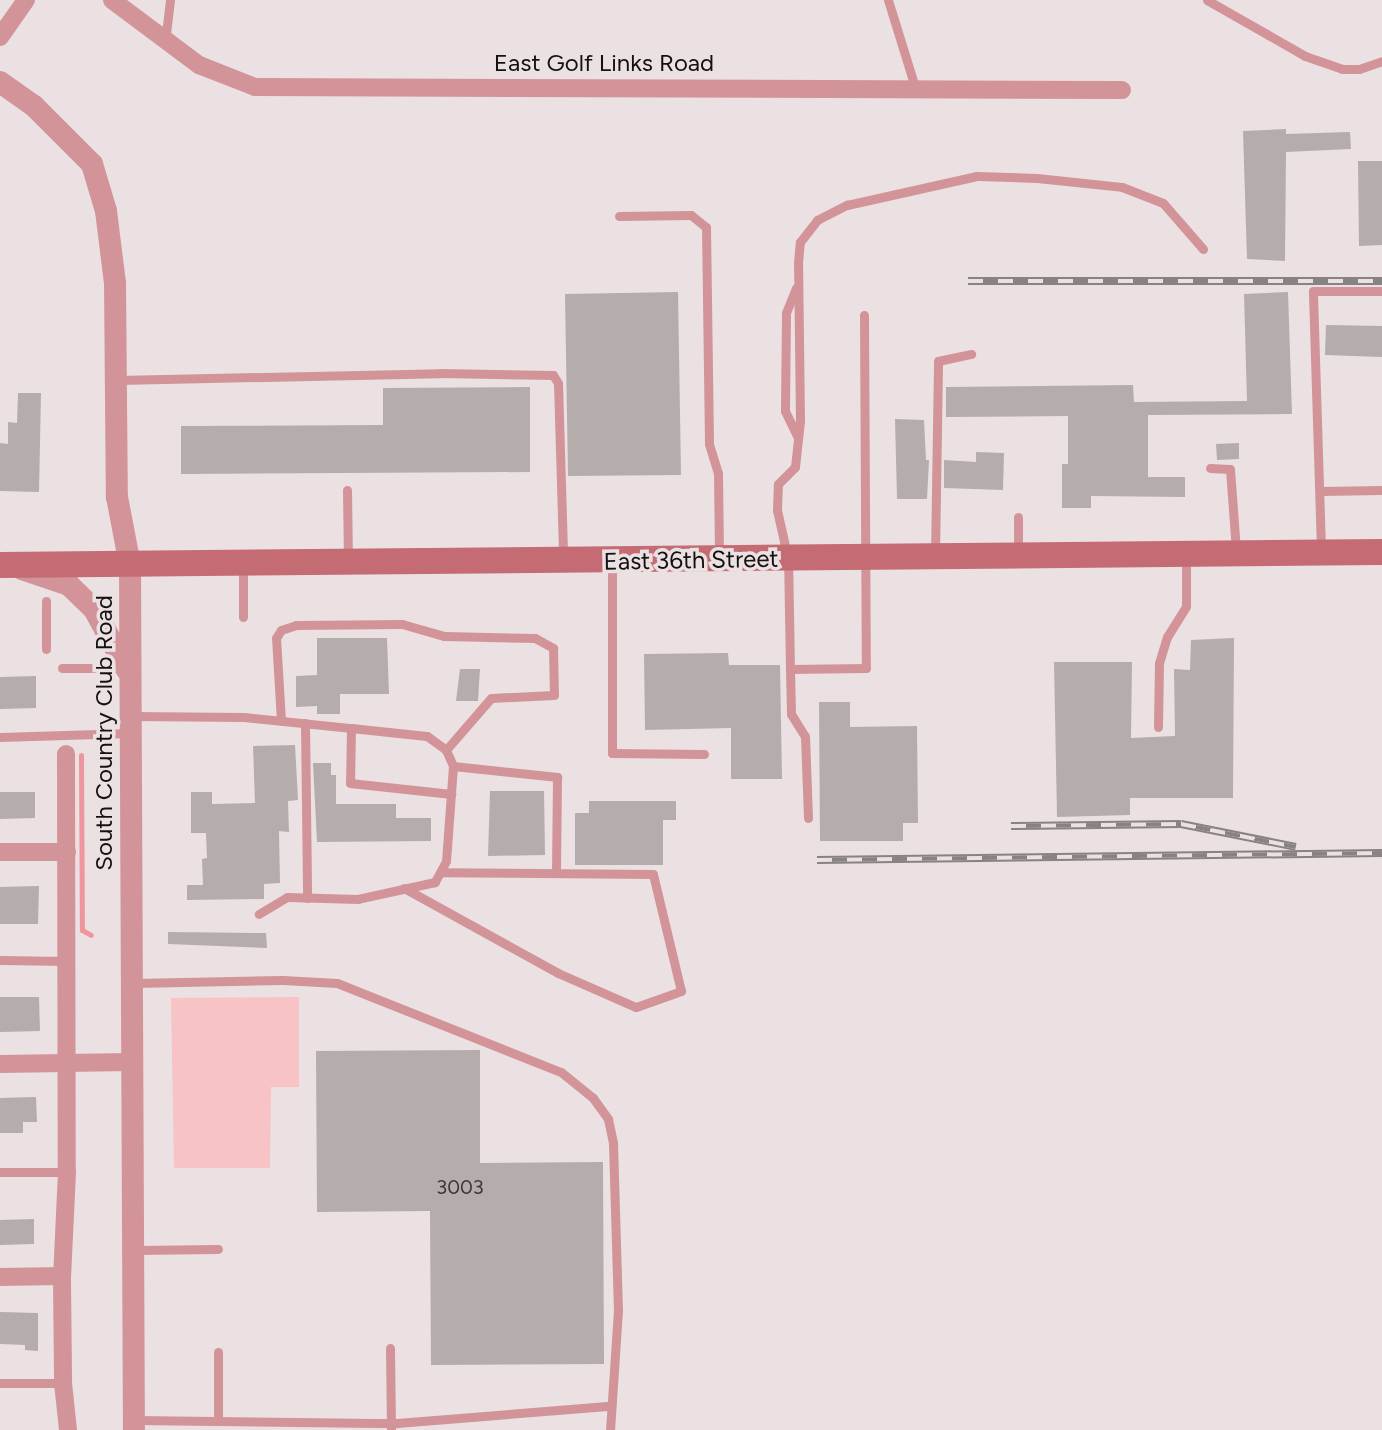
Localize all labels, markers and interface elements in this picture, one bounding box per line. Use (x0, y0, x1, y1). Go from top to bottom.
street label: East Golf Links Road (494, 49, 714, 77)
street label: East 36th Street (603, 544, 779, 576)
street label: South Country Club Road (90, 595, 118, 871)
house number: 3003 (436, 1175, 484, 1199)

